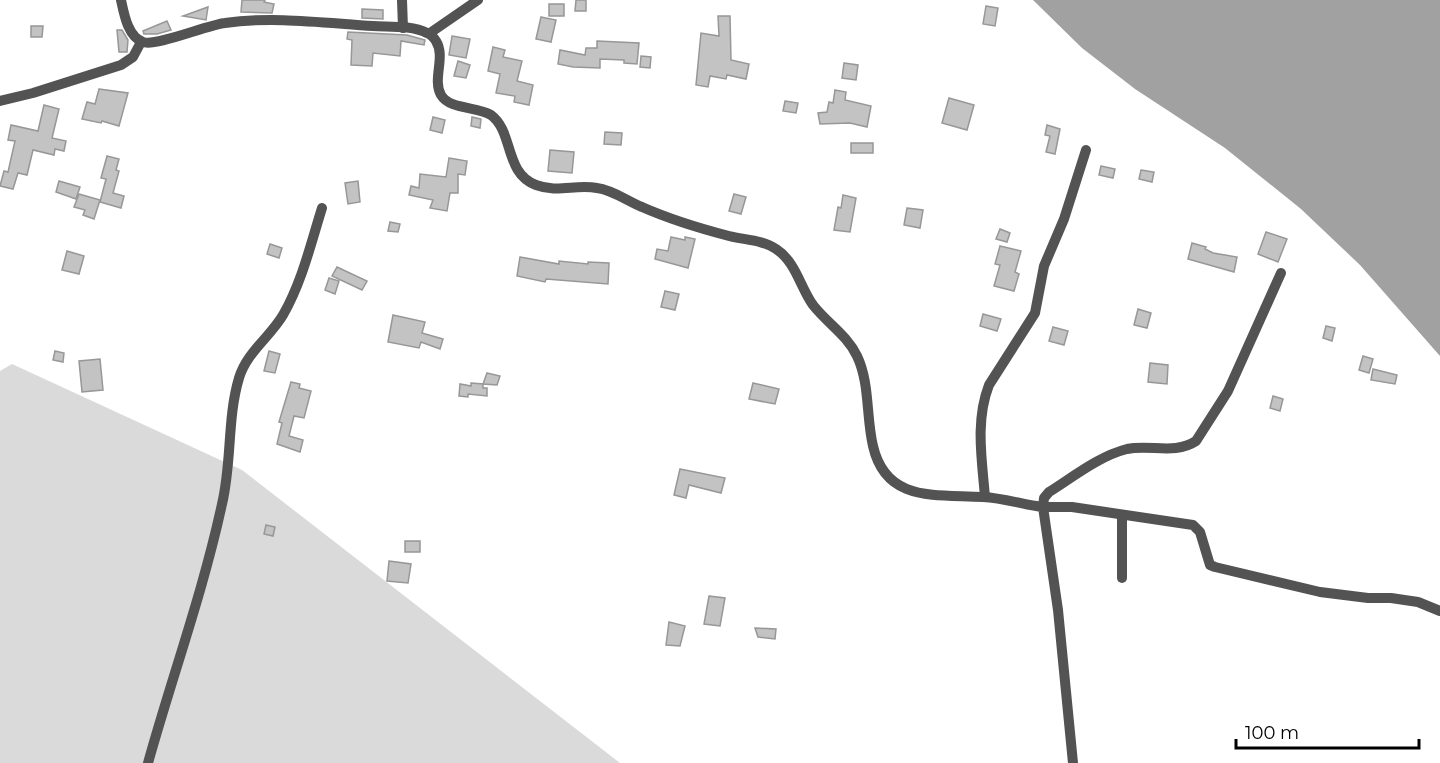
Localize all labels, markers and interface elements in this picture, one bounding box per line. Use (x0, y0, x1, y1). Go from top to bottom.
scale bar (1236, 712, 1419, 750)
text: 100 m (1245, 722, 1299, 744)

